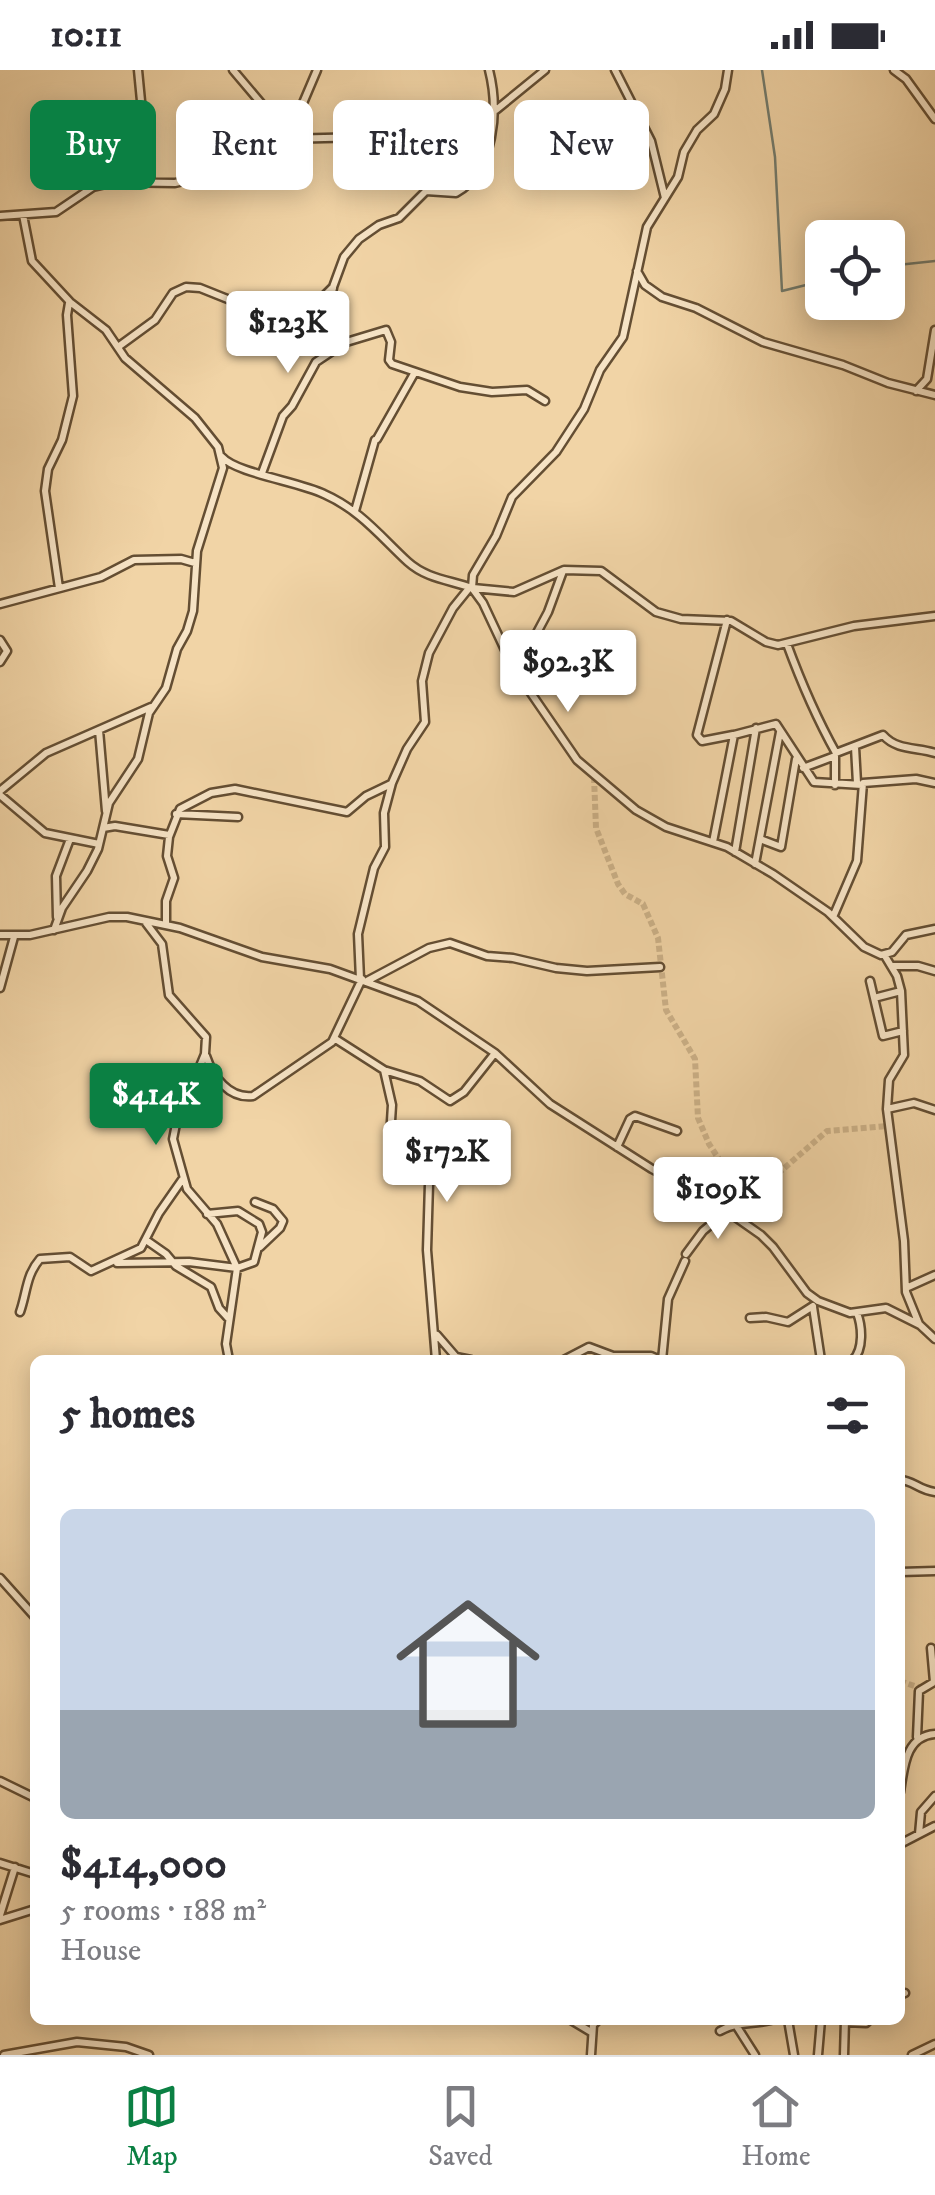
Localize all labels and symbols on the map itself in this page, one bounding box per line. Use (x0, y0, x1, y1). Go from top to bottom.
pin: $123K (218, 291, 358, 376)
pin: $92.3K (487, 630, 649, 715)
pin: $414K (86, 1063, 226, 1148)
pin: $172K (377, 1120, 517, 1205)
pin: $109K (648, 1157, 788, 1242)

